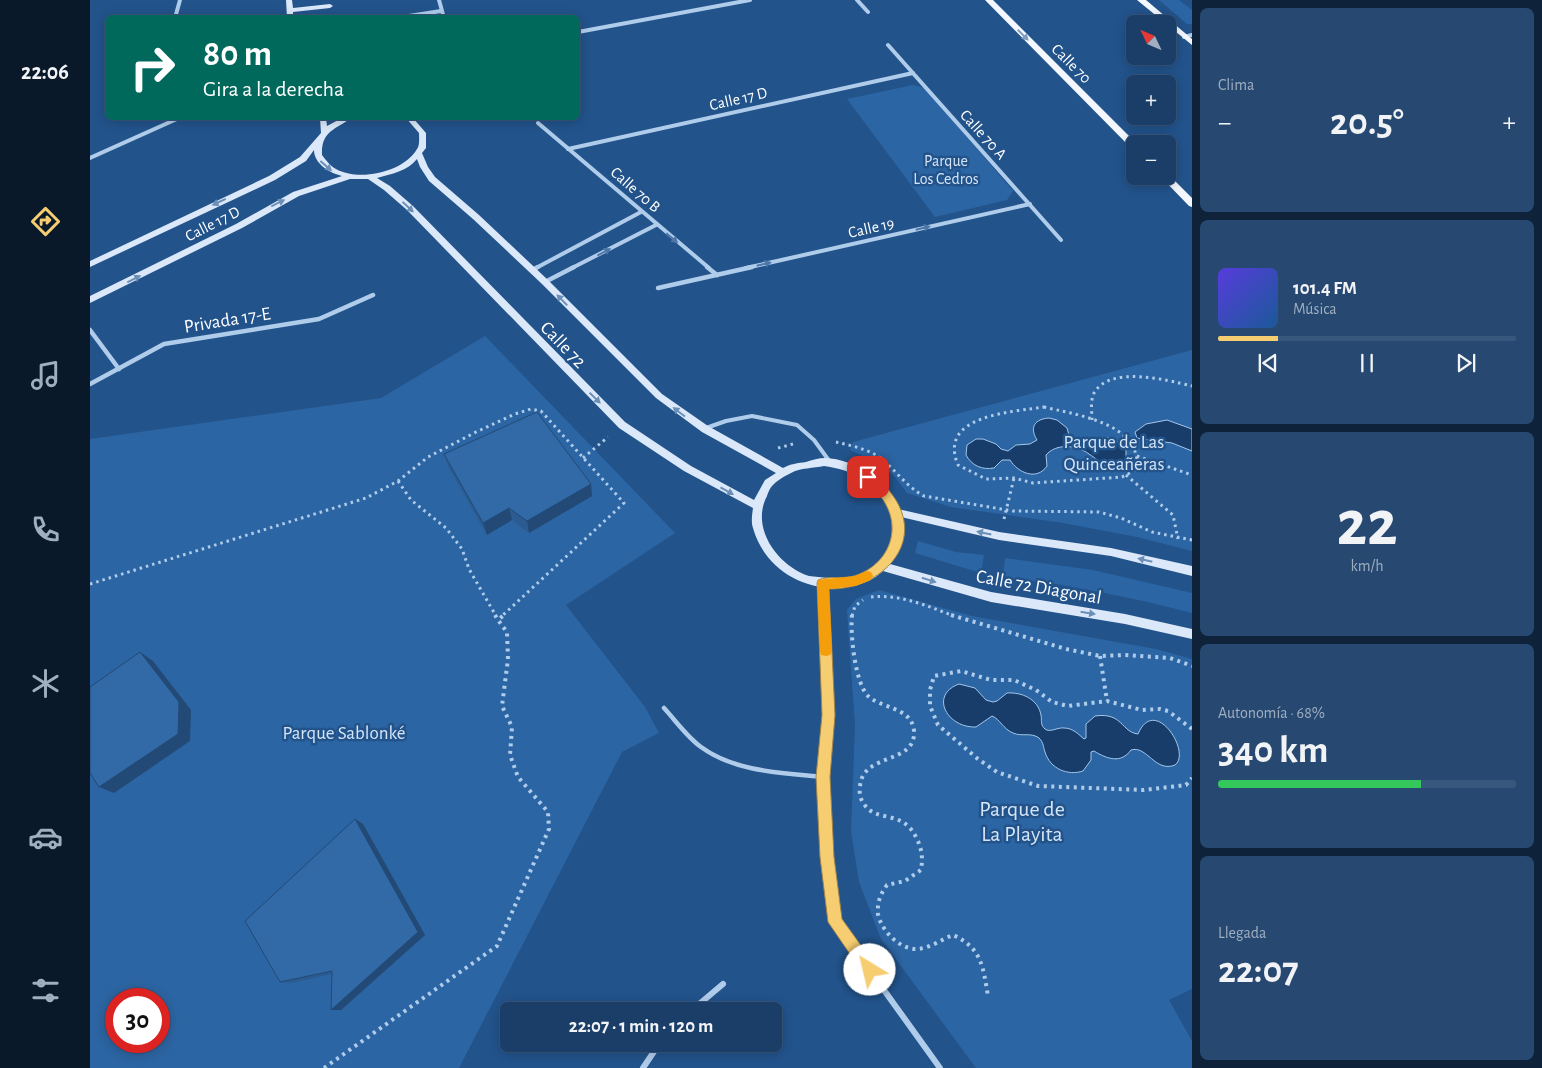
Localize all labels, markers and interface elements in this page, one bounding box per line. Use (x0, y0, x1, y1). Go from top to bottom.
north arrow (1126, 15, 1176, 65)
map controls (1126, 15, 1176, 185)
one-way arrow (1017, 28, 1029, 40)
icon: right (120, 35, 185, 100)
text: 80 m (203, 37, 272, 72)
street label: Calle 70 (1048, 41, 1094, 87)
text: 22:06 (21, 61, 69, 83)
button: + (1126, 75, 1176, 125)
text: Clima (1218, 77, 1254, 93)
text: Gira a la derecha (203, 78, 344, 100)
street label: Calle 17 D (708, 85, 769, 113)
text: 20.5° (1330, 104, 1404, 142)
street label: Calle 70 A (957, 107, 1009, 163)
text: − (1218, 109, 1231, 137)
text: + (1503, 109, 1516, 137)
button: − (1126, 135, 1176, 185)
park label: Parque Los Cedros (913, 153, 979, 187)
one-way arrow (320, 160, 333, 171)
street label: Calle 70 B (607, 164, 663, 215)
one-way arrow (212, 197, 227, 206)
one-way arrow (270, 199, 285, 207)
one-way arrow (402, 201, 414, 213)
street label: Calle 17 D (183, 203, 242, 244)
icon: directions (28, 204, 63, 239)
street label: Calle 19 (847, 215, 896, 241)
one-way arrow (915, 224, 930, 232)
one-way arrow (665, 232, 678, 243)
one-way arrow (597, 248, 611, 256)
one-way arrow (757, 260, 772, 268)
one-way arrow (126, 274, 141, 283)
text: 101.4 FM (1293, 279, 1357, 298)
one-way arrow (556, 294, 568, 306)
text: Música (1293, 301, 1337, 317)
street label: Privada 17-E (183, 304, 272, 337)
street label: Calle 72 (536, 318, 590, 372)
icon: previous (1254, 349, 1282, 377)
icon: pause (1353, 349, 1381, 377)
icon: next (1452, 349, 1480, 377)
icon: music (28, 358, 63, 393)
one-way arrow (589, 392, 601, 404)
one-way arrow (672, 407, 686, 417)
park label: Parque de Las Quinceañeras (1063, 433, 1165, 474)
pin (847, 456, 889, 498)
icon: arrive (854, 463, 882, 491)
one-way arrow (720, 487, 735, 495)
text: 22 (1336, 492, 1398, 557)
icon: phone (28, 512, 63, 547)
one-way arrow (977, 529, 992, 537)
one-way arrow (1137, 556, 1152, 564)
text: km/h (1350, 558, 1384, 574)
street label: Calle 72 Diagonal (975, 567, 1103, 608)
one-way arrow (921, 577, 936, 585)
one-way arrow (1080, 609, 1096, 617)
icon: climate (28, 666, 63, 701)
text: Autonomía · 68% (1218, 705, 1325, 721)
park label: Parque Sablonké (282, 724, 406, 743)
text: 340 km (1218, 732, 1329, 770)
park label: Parque de La Playita (979, 798, 1065, 845)
icon: car (28, 820, 63, 855)
text: Llegada (1218, 925, 1266, 941)
position arrow (843, 943, 895, 995)
text: 22:07 (1218, 952, 1299, 990)
icon: filters (28, 973, 63, 1008)
speed limit sign: 30 (105, 988, 170, 1053)
text: 22:07 · 1 min · 120 m (569, 1017, 713, 1036)

